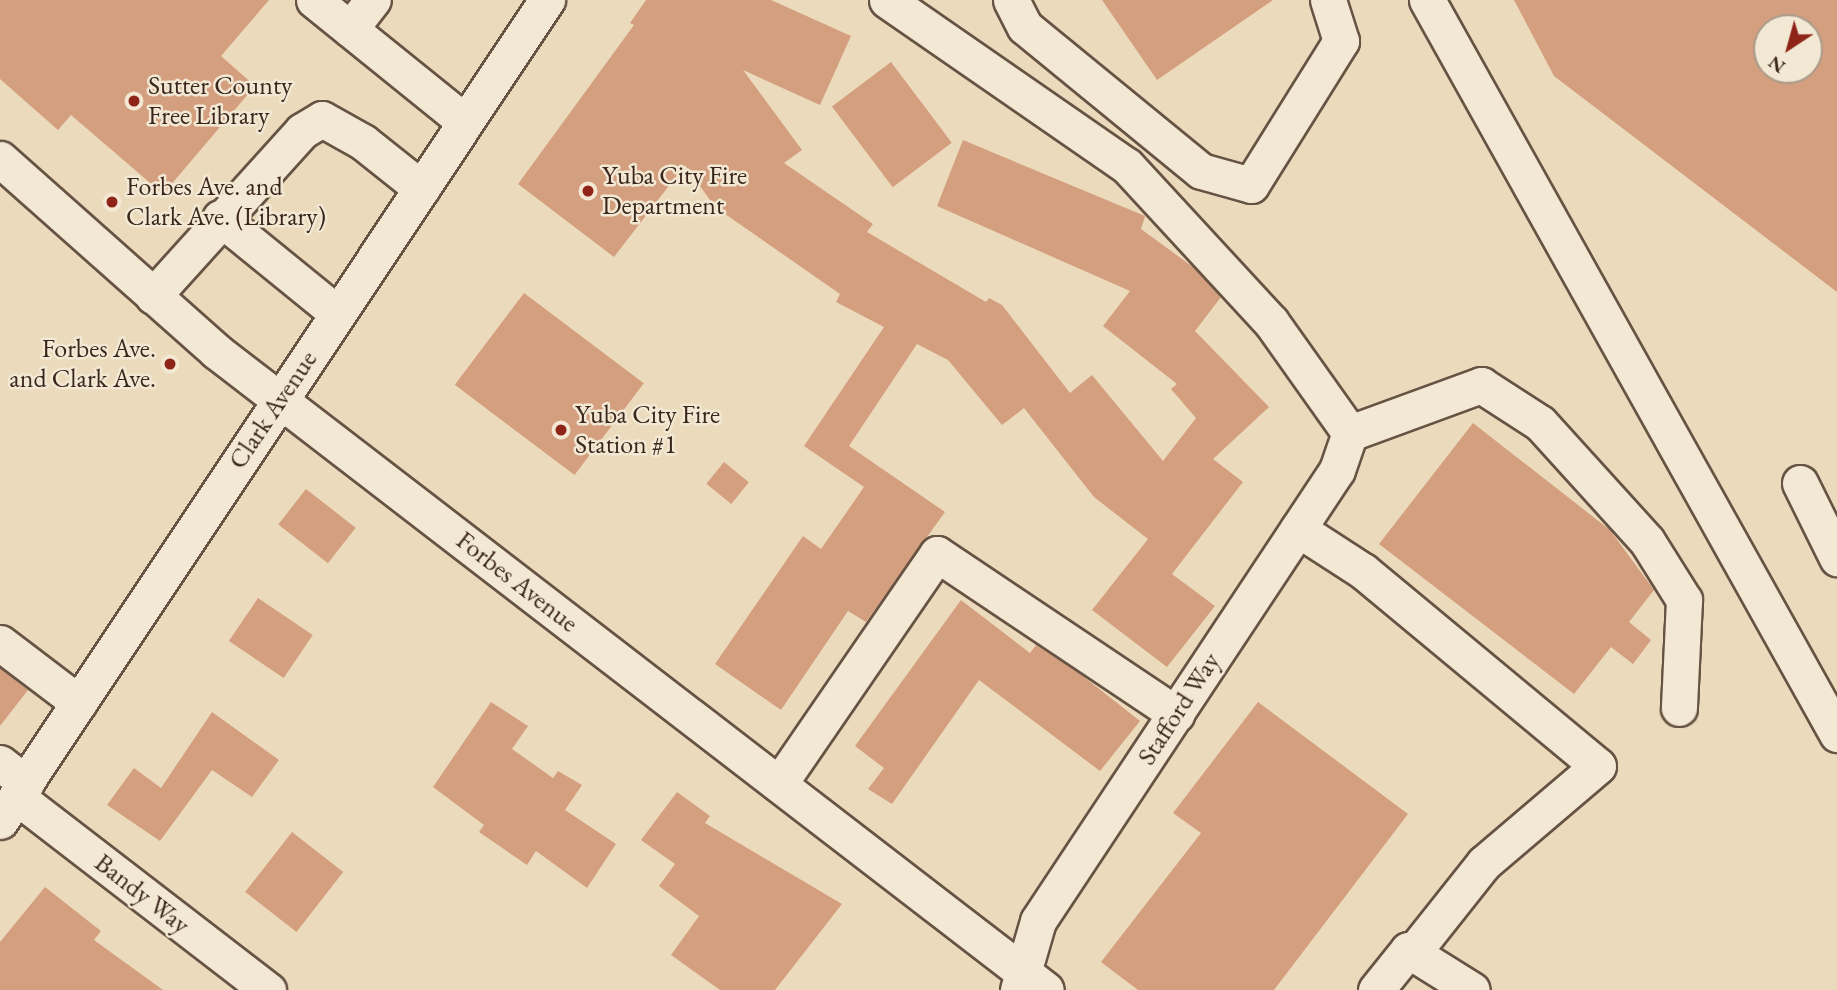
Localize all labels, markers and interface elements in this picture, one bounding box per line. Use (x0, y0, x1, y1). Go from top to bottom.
north arrow (1753, 14, 1823, 84)
text: N (1763, 50, 1790, 79)
place label: Sutter County Free Library (148, 70, 292, 132)
marker: Sutter County Free Library (126, 93, 142, 109)
place label: Yuba City Fire Department (602, 160, 747, 222)
place label: Forbes Ave. and Clark Ave. (Library) (126, 171, 326, 232)
marker: Yuba City Fire Department (580, 183, 596, 199)
marker: Forbes Ave. and Clark Ave. (Library) (104, 194, 120, 210)
place label: Forbes Ave. and Clark Ave. (9, 333, 156, 394)
street label: Clark Avenue (222, 345, 324, 475)
marker: Forbes Ave. and Clark Ave. (162, 356, 178, 372)
place label: Yuba City Fire Station #1 (575, 399, 720, 460)
marker: Yuba City Fire Station #1 (553, 422, 569, 438)
street label: Forbes Avenue (450, 525, 584, 639)
street label: Stafford Way (1131, 647, 1227, 771)
street label: Bandy Way (88, 847, 196, 941)

